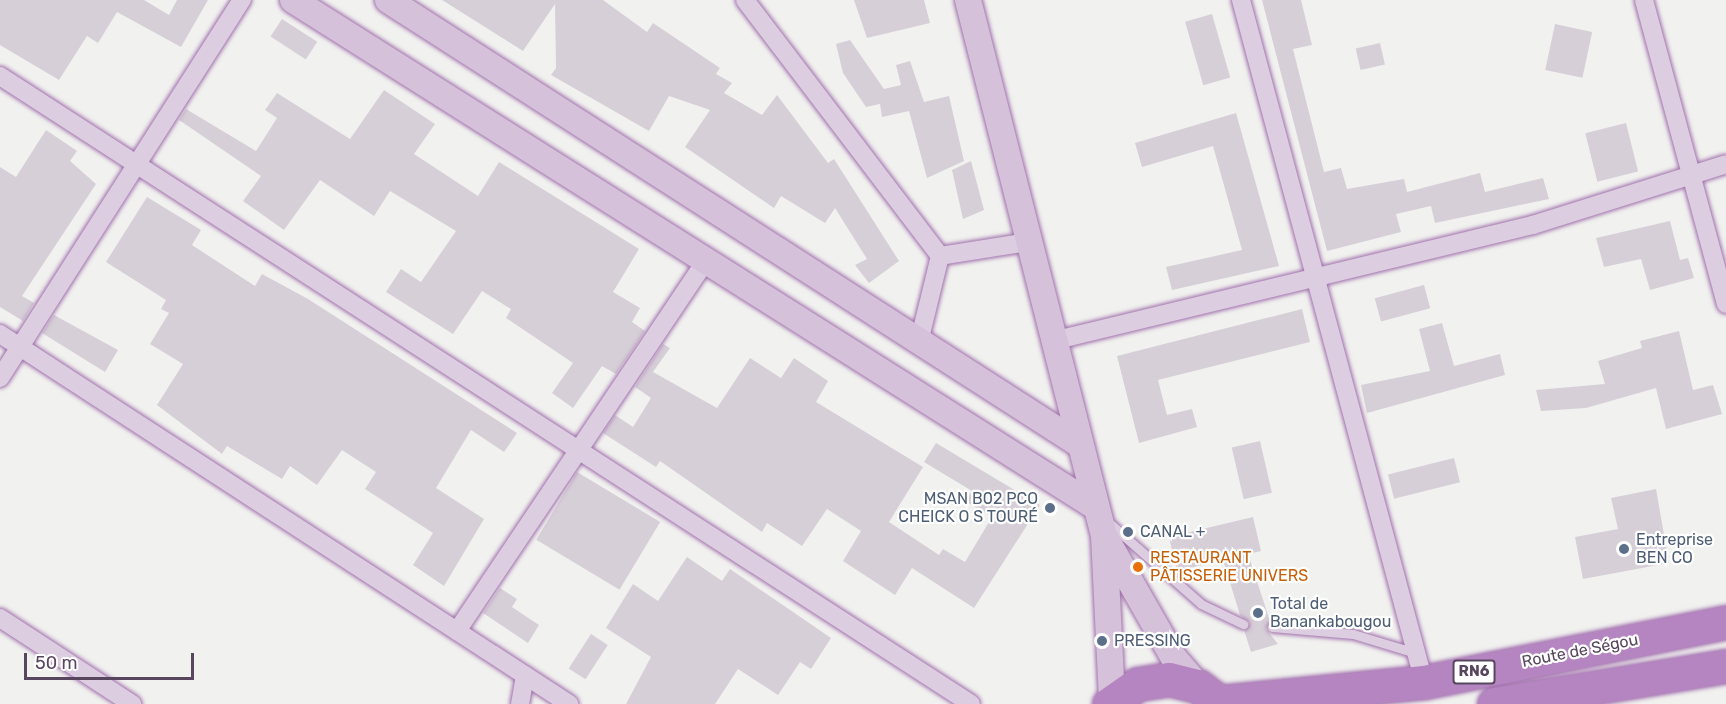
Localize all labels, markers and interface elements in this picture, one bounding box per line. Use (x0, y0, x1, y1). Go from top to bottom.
place label: MSAN B02 PCO CHEICK O S TOURÉ (898, 489, 1038, 527)
marker: MSAN B02 PCO CHEICK O S TOURÉ (1043, 501, 1057, 515)
place label: CANAL + (1140, 522, 1206, 542)
marker: CANAL + (1121, 525, 1135, 539)
place label: Entreprise BEN CO (1636, 530, 1713, 568)
marker: Entreprise BEN CO (1617, 542, 1631, 556)
place label: RESTAURANT PÂTISSERIE UNIVERS (1150, 548, 1308, 586)
marker: RESTAURANT PÂTISSERIE UNIVERS (1131, 560, 1145, 574)
place label: Total de Banankabougou (1270, 594, 1391, 632)
marker: Total de Banankabougou (1251, 606, 1265, 620)
street label: Route de Ségou (1520, 630, 1640, 672)
place label: PRESSING (1114, 631, 1191, 651)
marker: PRESSING (1095, 634, 1109, 648)
scale bar (27, 641, 196, 679)
text: 50 m (35, 652, 78, 674)
road number: RN6 (1452, 660, 1496, 684)

